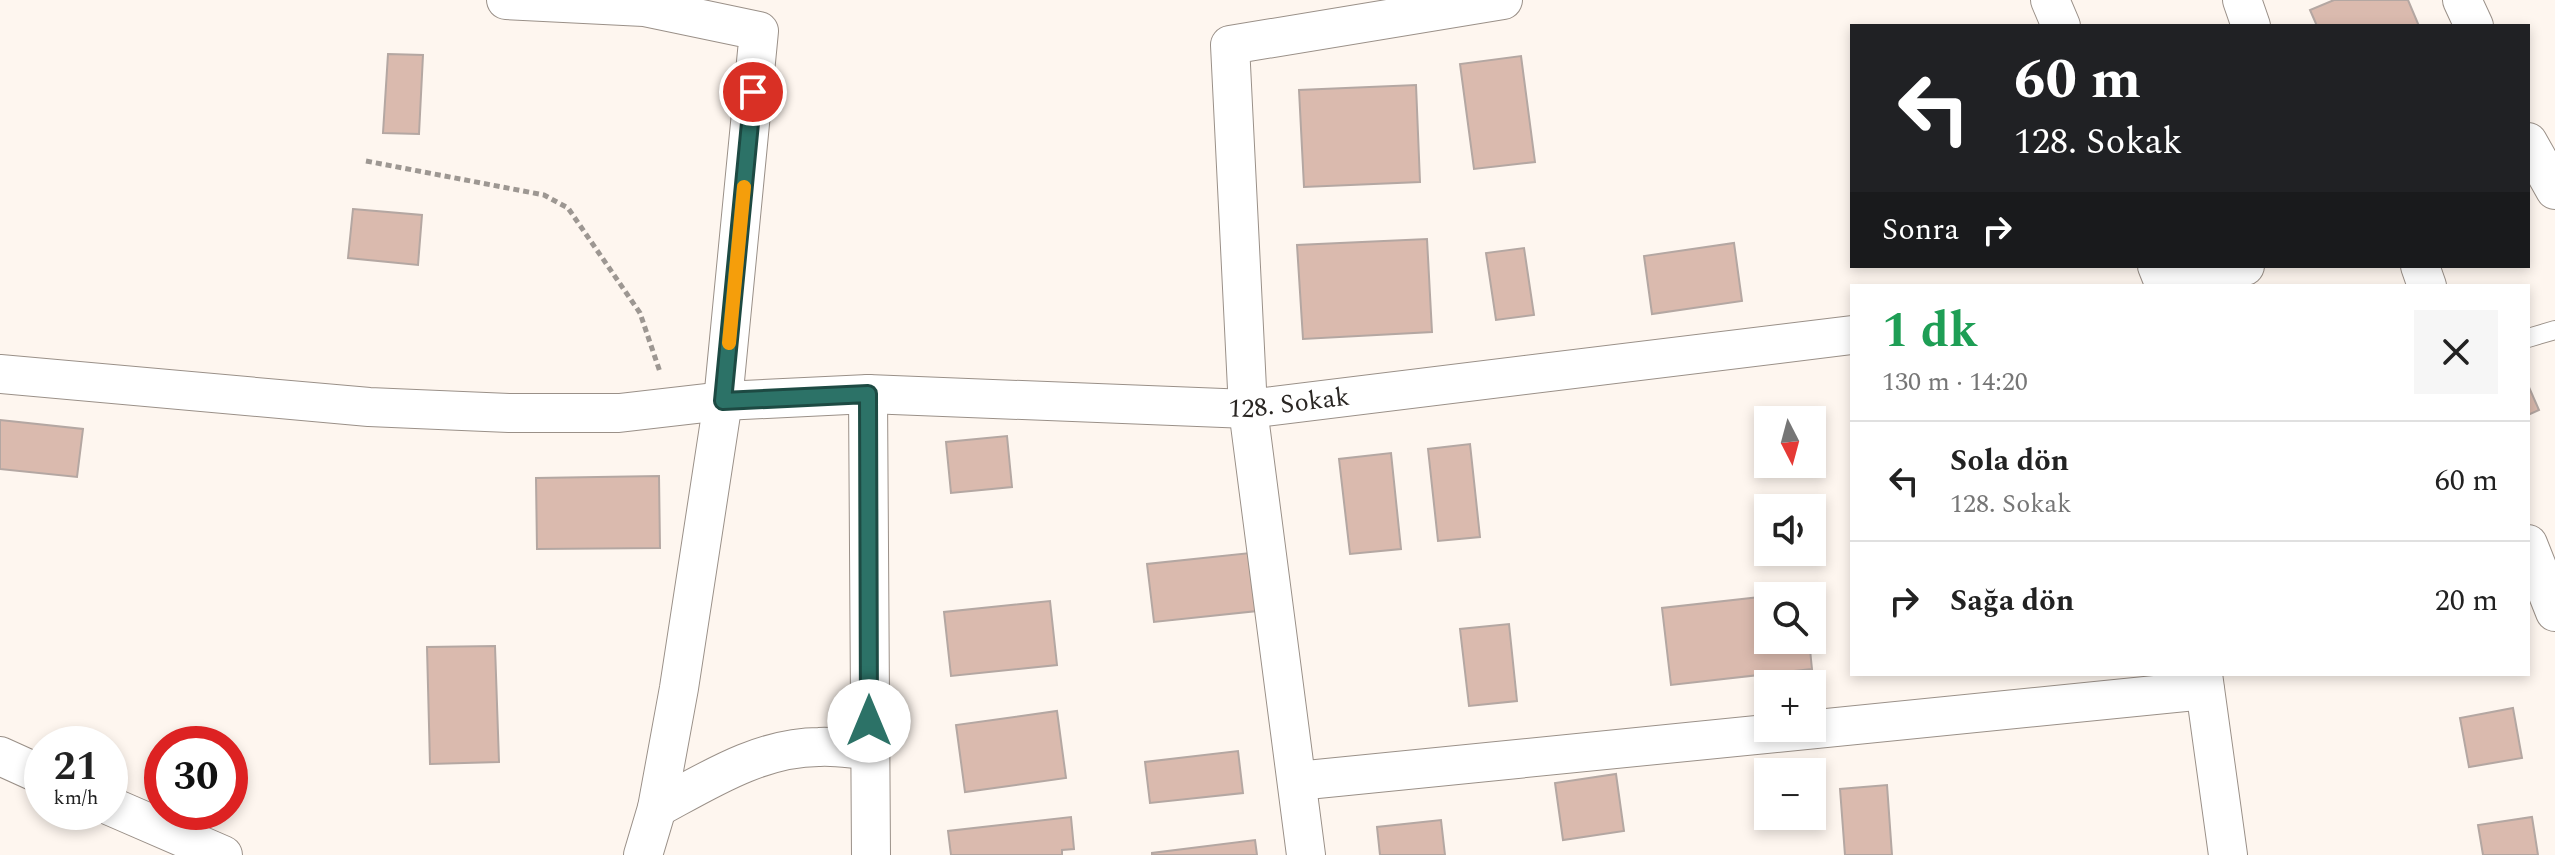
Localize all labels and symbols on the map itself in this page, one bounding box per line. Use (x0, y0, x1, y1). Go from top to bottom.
pin (719, 58, 787, 126)
street label: 128. Sokak (1228, 377, 1352, 429)
north arrow (1754, 406, 1826, 478)
position arrow (827, 679, 911, 763)
speed limit sign: 30 (144, 726, 248, 830)

